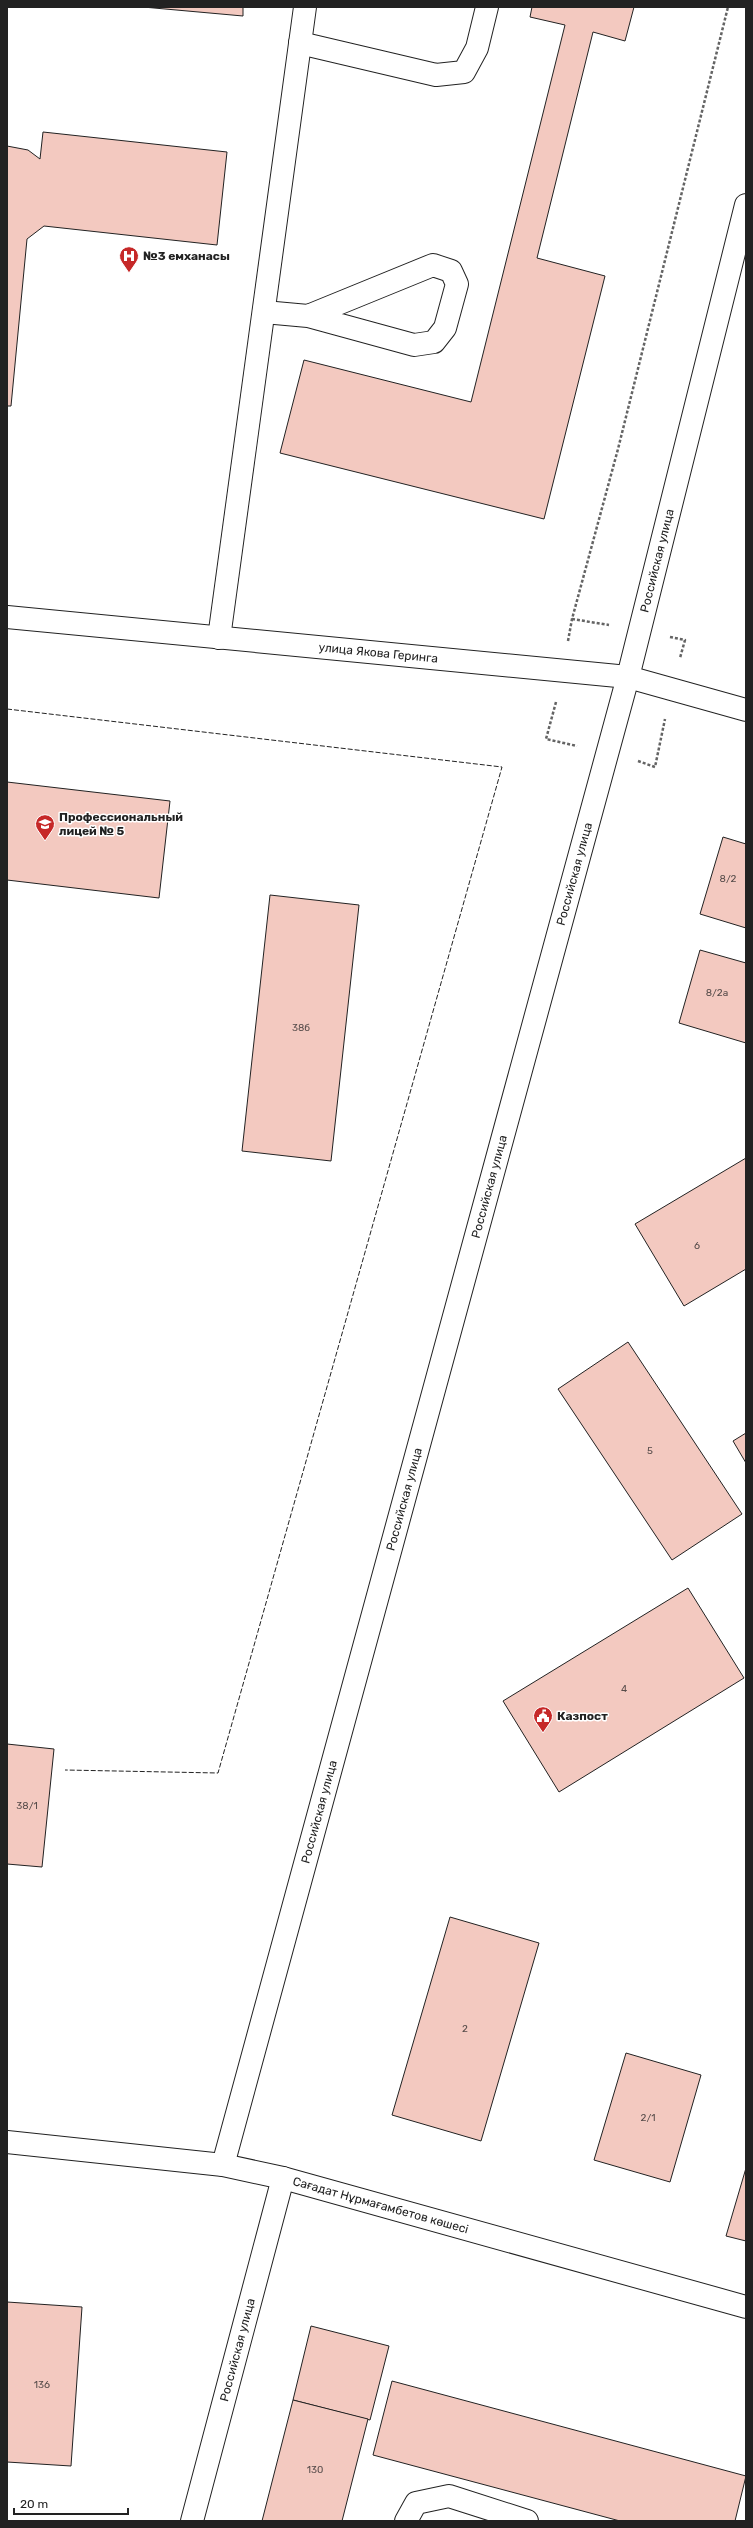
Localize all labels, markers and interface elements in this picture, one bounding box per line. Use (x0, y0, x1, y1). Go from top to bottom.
hospital icon: №3 емханасы (118, 245, 140, 273)
place label: №3 емханасы (143, 249, 230, 263)
street label: Российская улица (637, 507, 677, 614)
street label: улица Якова Геринга (318, 640, 439, 666)
place label: Профессиональный лицей № 5 (59, 810, 183, 838)
school or university icon: Профессиональный лицей № 5 (34, 813, 56, 841)
street label: Российская улица (554, 821, 595, 927)
house number: 8/2 (720, 873, 737, 885)
house number: 8/2а (706, 987, 728, 999)
house number: 38б (292, 1022, 310, 1034)
street label: Российская улица (469, 1134, 510, 1240)
house number: 6 (694, 1240, 700, 1252)
house number: 5 (647, 1445, 653, 1457)
street label: Российская улица (384, 1446, 425, 1552)
house number: 4 (621, 1683, 627, 1695)
public building icon: Казпост (532, 1705, 554, 1733)
place label: Казпост (557, 1709, 608, 1723)
street label: Российская улица (298, 1759, 340, 1865)
house number: 38/1 (16, 1800, 38, 1812)
house number: 2 (462, 2023, 468, 2035)
house number: 2/1 (641, 2112, 655, 2124)
street label: Сағадат Нұрмағамбетов көшесі (291, 2174, 470, 2236)
street label: Российская улица (217, 2297, 258, 2403)
house number: 136 (34, 2379, 50, 2391)
house number: 130 (307, 2464, 323, 2476)
scale bar (14, 2490, 128, 2516)
text: 20 m (20, 2497, 48, 2511)

